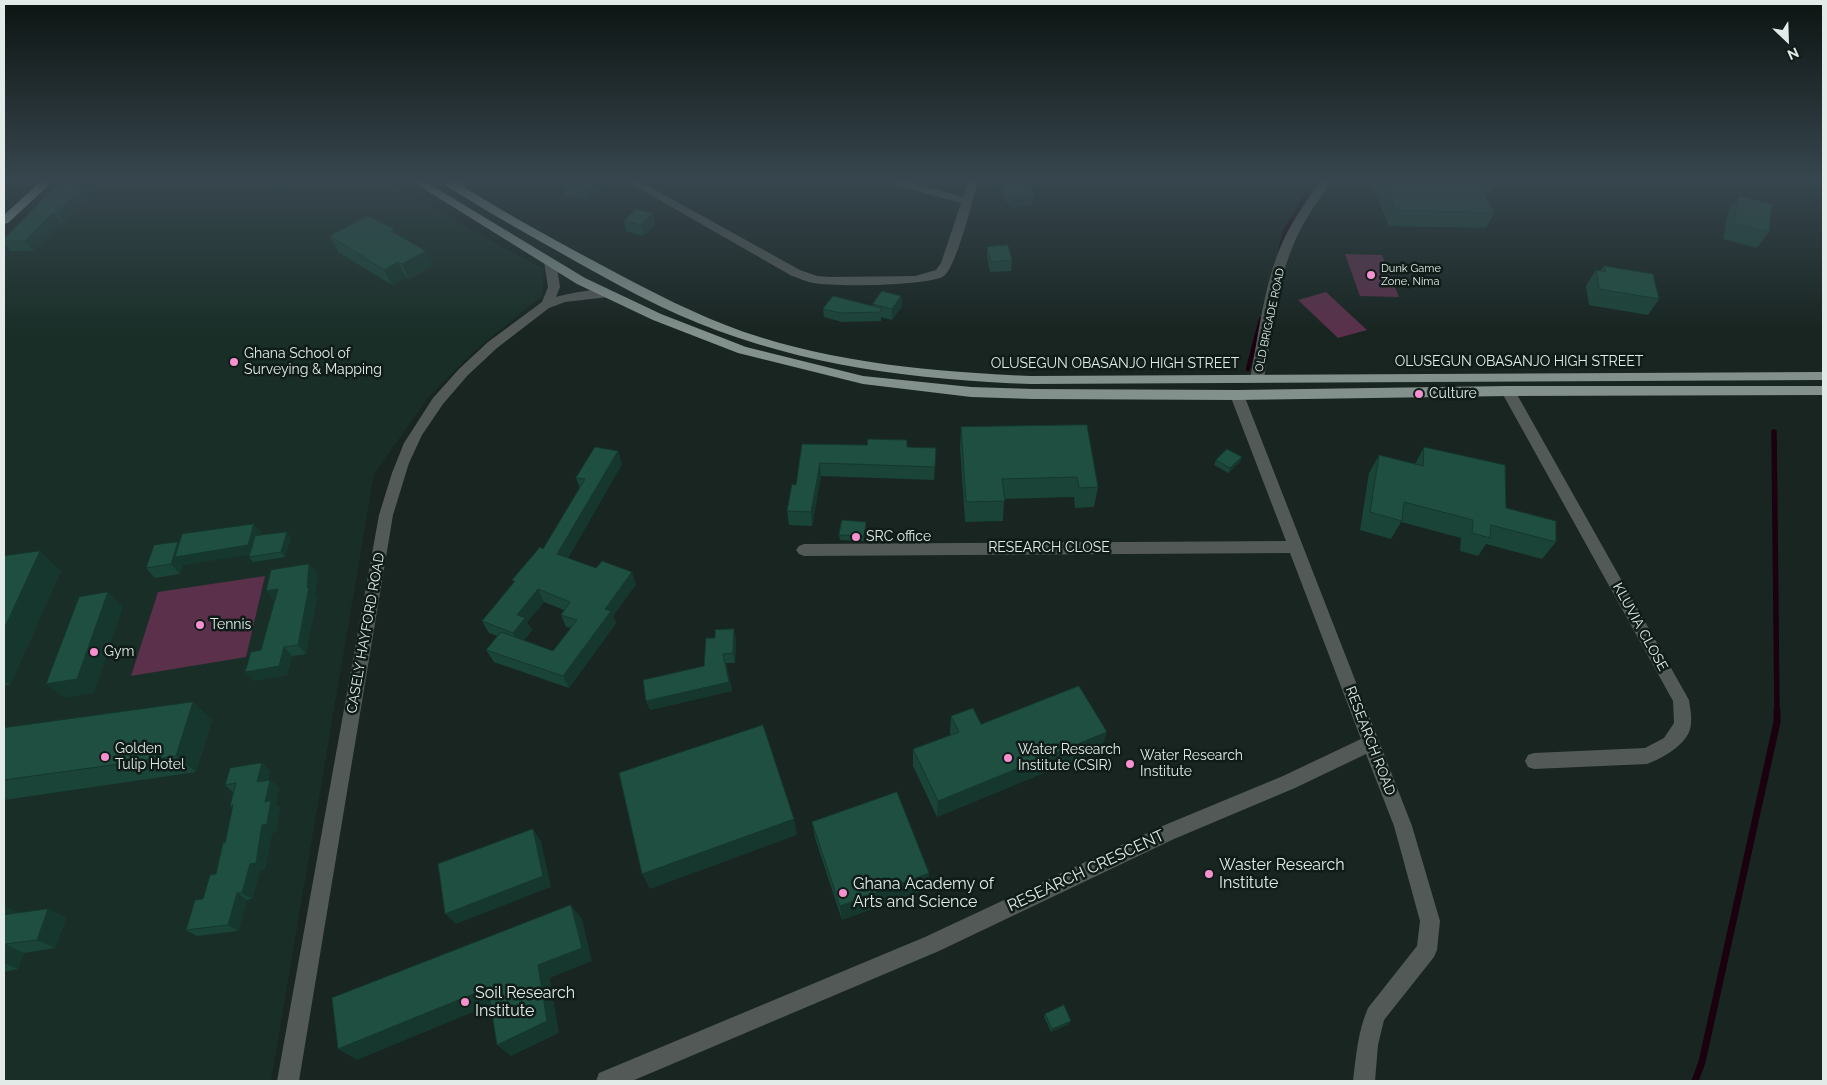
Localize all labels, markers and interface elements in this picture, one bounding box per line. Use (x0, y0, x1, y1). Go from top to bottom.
north arrow (1762, 15, 1812, 65)
text: N (1785, 44, 1801, 63)
place label: Dunk Game Zone, Nima (1381, 262, 1441, 288)
street label: OLD BRIGADE ROAD (1253, 267, 1287, 373)
marker: Dunk Game Zone, Nima (1365, 269, 1377, 281)
place label: Ghana School of Surveying & Mapping (244, 346, 382, 378)
street label: OLUSEGUN OBASANJO HIGH STREET (1395, 354, 1643, 370)
marker: Ghana School of Surveying & Mapping (228, 356, 240, 368)
street label: OLUSEGUN OBASANJO HIGH STREET (991, 356, 1239, 372)
place label: Culture (1429, 386, 1477, 402)
marker: Culture (1413, 388, 1425, 400)
place label: SRC office (866, 529, 931, 545)
marker: SRC office (850, 531, 862, 543)
street label: RESEARCH CLOSE (988, 540, 1110, 556)
street label: CASELY HAYFORD ROAD (344, 551, 388, 715)
street label: KLUVIA CLOSE (1609, 580, 1671, 674)
place label: Tennis (210, 617, 251, 633)
marker: Tennis (194, 619, 206, 631)
place label: Gym (104, 644, 134, 660)
marker: Gym (88, 646, 100, 658)
street label: RESEARCH ROAD (1341, 684, 1399, 798)
place label: Golden Tulip Hotel (115, 741, 185, 774)
place label: Water Research Institute (CSIR) (1018, 742, 1121, 774)
place label: Water Research Institute (1140, 748, 1243, 780)
marker: Golden Tulip Hotel (99, 751, 111, 763)
marker: Water Research Institute (CSIR) (1002, 752, 1014, 764)
marker: Water Research Institute (1124, 758, 1136, 770)
street label: RESEARCH CRESCENT (1004, 826, 1168, 916)
place label: Waster Research Institute (1219, 855, 1345, 893)
marker: Waster Research Institute (1203, 868, 1215, 880)
place label: Ghana Academy of Arts and Science (853, 874, 994, 912)
marker: Ghana Academy of Arts and Science (837, 887, 849, 899)
place label: Soil Research Institute (475, 983, 575, 1021)
marker: Soil Research Institute (459, 996, 471, 1008)

